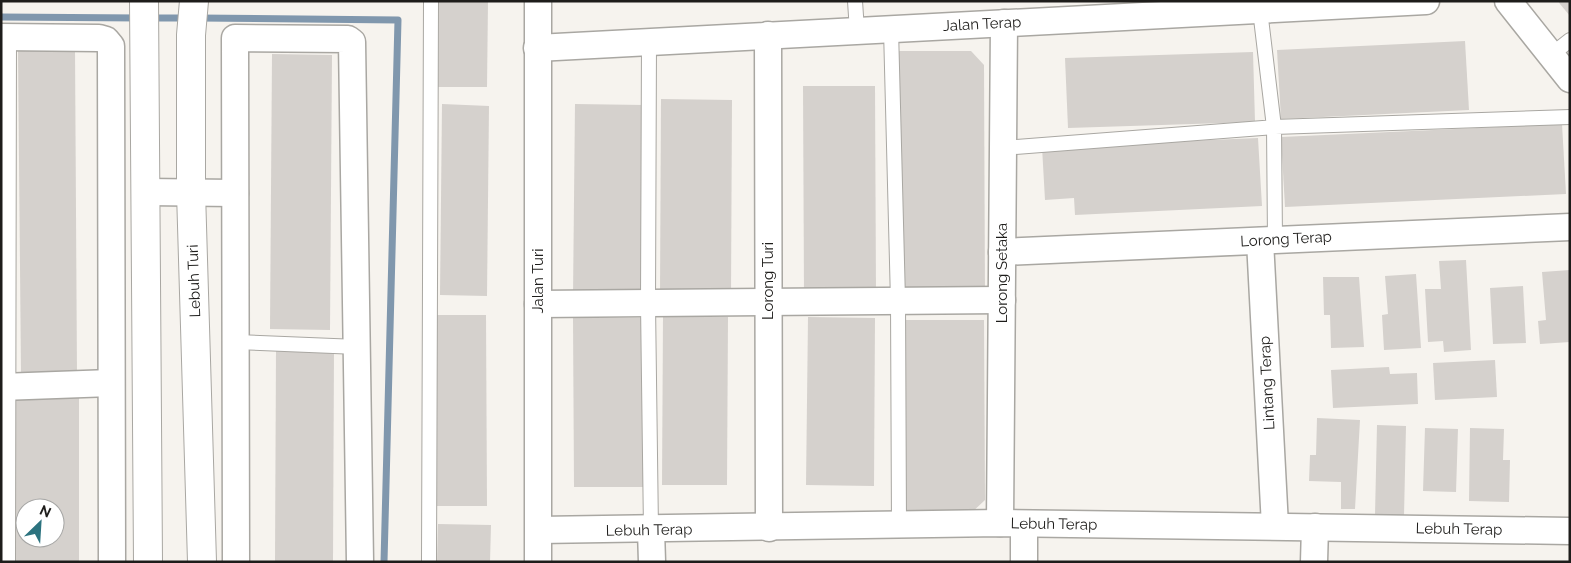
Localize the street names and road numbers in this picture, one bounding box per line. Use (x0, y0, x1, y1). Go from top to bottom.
street label: Jalan Terap (942, 13, 1022, 35)
street label: Lorong Setaka (993, 223, 1011, 323)
street label: Lorong Terap (1240, 228, 1332, 250)
street label: Lorong Turi (759, 242, 777, 320)
street label: Lebuh Turi (184, 244, 204, 318)
street label: Jalan Turi (529, 249, 547, 314)
street label: Lintang Terap (1256, 335, 1278, 431)
street label: Lebuh Terap (1011, 514, 1097, 534)
street label: Lebuh Terap (1416, 519, 1502, 539)
street label: Lebuh Terap (606, 520, 692, 540)

